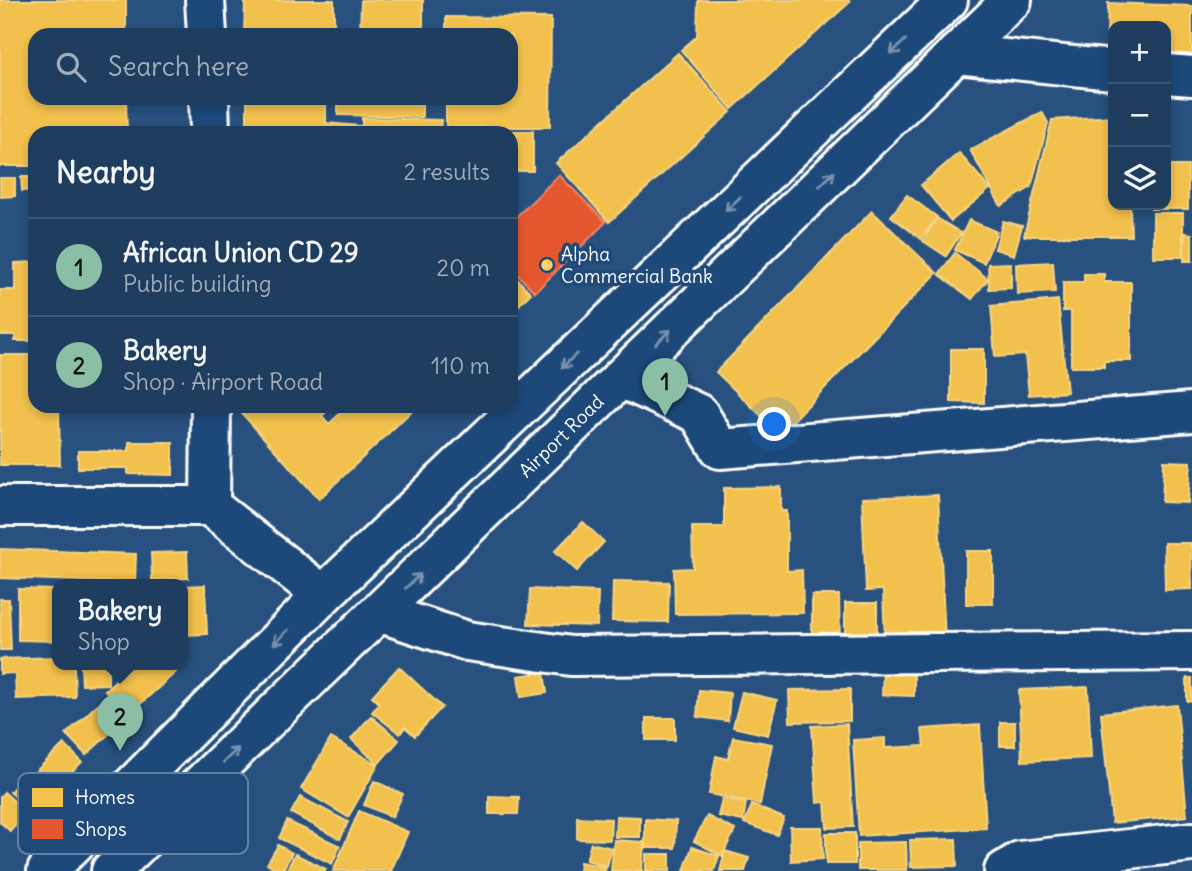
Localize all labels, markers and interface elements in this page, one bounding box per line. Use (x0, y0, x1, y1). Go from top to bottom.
map controls (1108, 21, 1171, 210)
button: + (1108, 21, 1171, 84)
search box (28, 28, 518, 105)
one-way arrow (890, 39, 907, 56)
icon: search (52, 48, 90, 86)
text: Search here (108, 50, 249, 83)
button: − (1108, 84, 1171, 147)
button: layers (1108, 147, 1171, 210)
text: Nearby (56, 153, 156, 191)
text: 2 results (404, 157, 490, 186)
one-way arrow (818, 170, 835, 187)
one-way arrow (725, 195, 743, 212)
text: African Union CD 29 (123, 236, 359, 269)
place label: Alpha Commercial Bank (561, 242, 713, 288)
text: 1 (74, 253, 84, 282)
text: 20 m (437, 253, 490, 282)
marker: Alpha Commercial Bank (539, 257, 555, 273)
text: Public building (123, 269, 272, 298)
one-way arrow (655, 329, 672, 346)
text: Bakery (123, 334, 207, 367)
text: 2 (73, 351, 85, 380)
text: 110 m (431, 351, 490, 380)
one-way arrow (561, 352, 578, 369)
pin: 1 (642, 358, 688, 416)
text: Shop · Airport Road (123, 367, 323, 396)
street label: Airport Road (514, 389, 609, 482)
your location (757, 407, 791, 441)
one-way arrow (404, 573, 421, 590)
popup (52, 579, 188, 670)
text: Bakery (78, 594, 162, 627)
text: Shop (78, 627, 130, 656)
one-way arrow (272, 629, 289, 646)
pin: 2 (97, 693, 143, 751)
one-way arrow (222, 747, 239, 764)
legend (18, 773, 248, 854)
text: Homes (75, 785, 135, 809)
text: Shops (75, 817, 127, 841)

